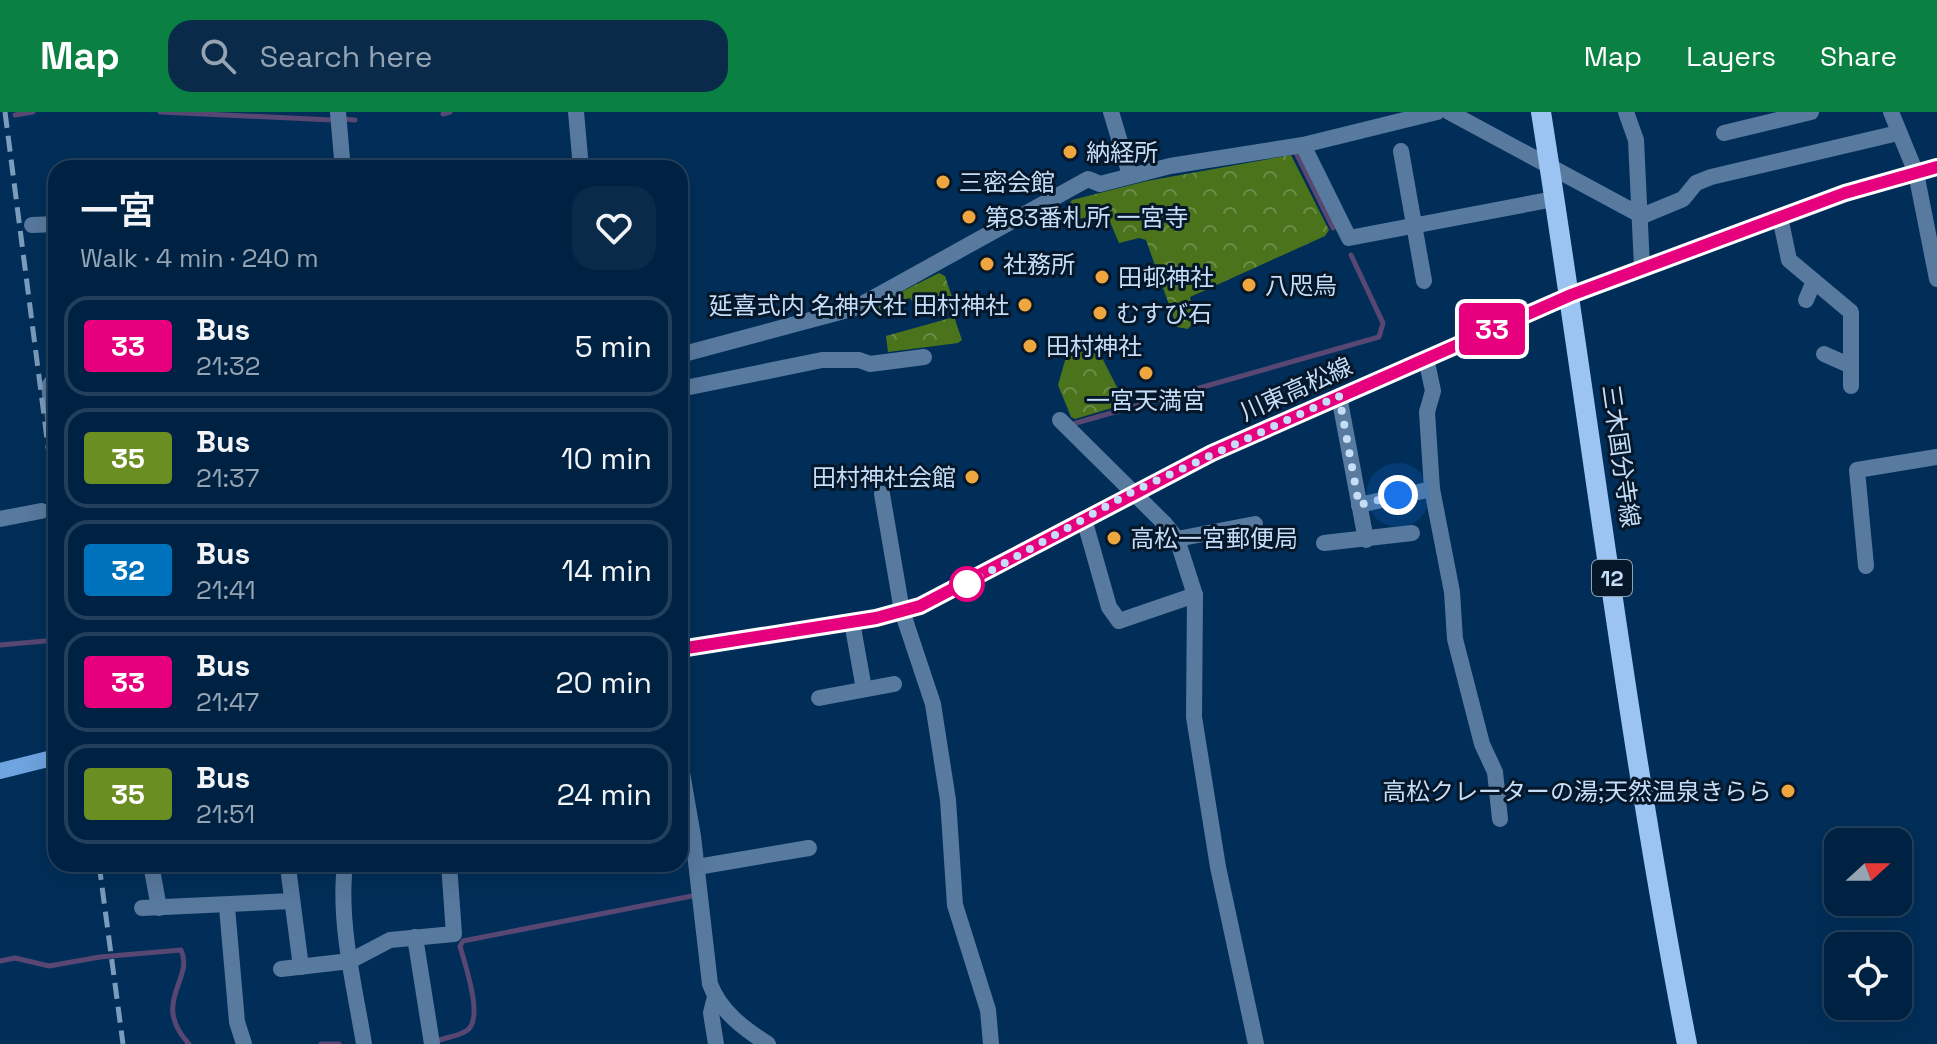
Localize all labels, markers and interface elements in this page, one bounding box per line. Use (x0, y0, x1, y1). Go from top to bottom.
search box (168, 20, 728, 92)
text: Map (40, 32, 120, 80)
icon: search (196, 34, 240, 78)
text: Search here (260, 37, 433, 76)
text: Map (1584, 38, 1642, 74)
text: Layers (1686, 38, 1776, 74)
text: Share (1820, 38, 1897, 74)
place label: 納経所 (1086, 137, 1158, 168)
marker: 納経所 (1061, 143, 1079, 161)
place label: 三密会館 (959, 167, 1055, 198)
marker: 三密会館 (934, 173, 952, 191)
button: heart (572, 186, 656, 270)
text: 一宮 (80, 187, 156, 235)
place label: 第83番札所 一宮寺 (985, 202, 1189, 233)
marker: 第83番札所 一宮寺 (960, 208, 978, 226)
text: Walk · 4 min · 240 m (80, 241, 319, 275)
place label: 社務所 (1003, 249, 1075, 280)
marker: 社務所 (978, 255, 996, 273)
place label: 田邨神社 (1118, 262, 1214, 293)
marker: 田邨神社 (1093, 268, 1111, 286)
place label: 八咫烏 (1265, 270, 1337, 301)
marker: 八咫烏 (1240, 276, 1258, 294)
place label: 延喜式内 名神大社 田村神社 (709, 290, 1009, 321)
marker: 延喜式内 名神大社 田村神社 (1016, 296, 1034, 314)
place label: むすび石 (1116, 298, 1212, 329)
line badge: 33 (1456, 303, 1528, 355)
marker: むすび石 (1091, 304, 1109, 322)
text: Bus (196, 310, 250, 349)
text: 33 (1475, 311, 1509, 347)
text: 5 min (575, 327, 652, 366)
text: 33 (111, 328, 145, 364)
place label: 田村神社 (1046, 331, 1142, 362)
marker: 田村神社 (1021, 337, 1039, 355)
text: 21:32 (196, 349, 261, 383)
street label: 川東高松線 (1235, 350, 1357, 428)
marker: 一宮天満宮 (1137, 364, 1155, 382)
street label: 三木国分寺線 (1596, 383, 1646, 529)
place label: 一宮天満宮 (1086, 385, 1206, 416)
text: Bus (196, 422, 250, 461)
text: 10 min (561, 439, 652, 478)
text: 35 (111, 440, 145, 476)
text: 21:37 (196, 461, 260, 495)
place label: 田村神社会館 (812, 462, 956, 493)
marker: 田村神社会館 (963, 468, 981, 486)
your location (1378, 475, 1418, 515)
place label: 高松一宮郵便局 (1130, 523, 1298, 554)
marker: 高松一宮郵便局 (1105, 529, 1123, 547)
text: Bus (196, 534, 250, 573)
text: 14 min (561, 551, 652, 590)
text: 32 (111, 552, 145, 588)
road number: 12 (1592, 560, 1632, 596)
unlabelled marker (950, 567, 984, 601)
text: 21:41 (196, 573, 256, 607)
text: Bus (196, 646, 250, 685)
text: 20 min (555, 663, 652, 702)
text: 33 (111, 664, 145, 700)
text: 21:47 (196, 685, 259, 719)
text: Bus (196, 758, 250, 797)
text: 24 min (557, 775, 652, 814)
text: 35 (111, 776, 145, 812)
place label: 高松クレーターの湯;天然温泉きらら (1382, 776, 1772, 807)
marker: 高松クレーターの湯;天然温泉きらら (1779, 782, 1797, 800)
text: 21:51 (196, 797, 255, 831)
north arrow (1824, 828, 1912, 916)
map controls (1824, 828, 1912, 1020)
button: locate (1824, 932, 1912, 1020)

